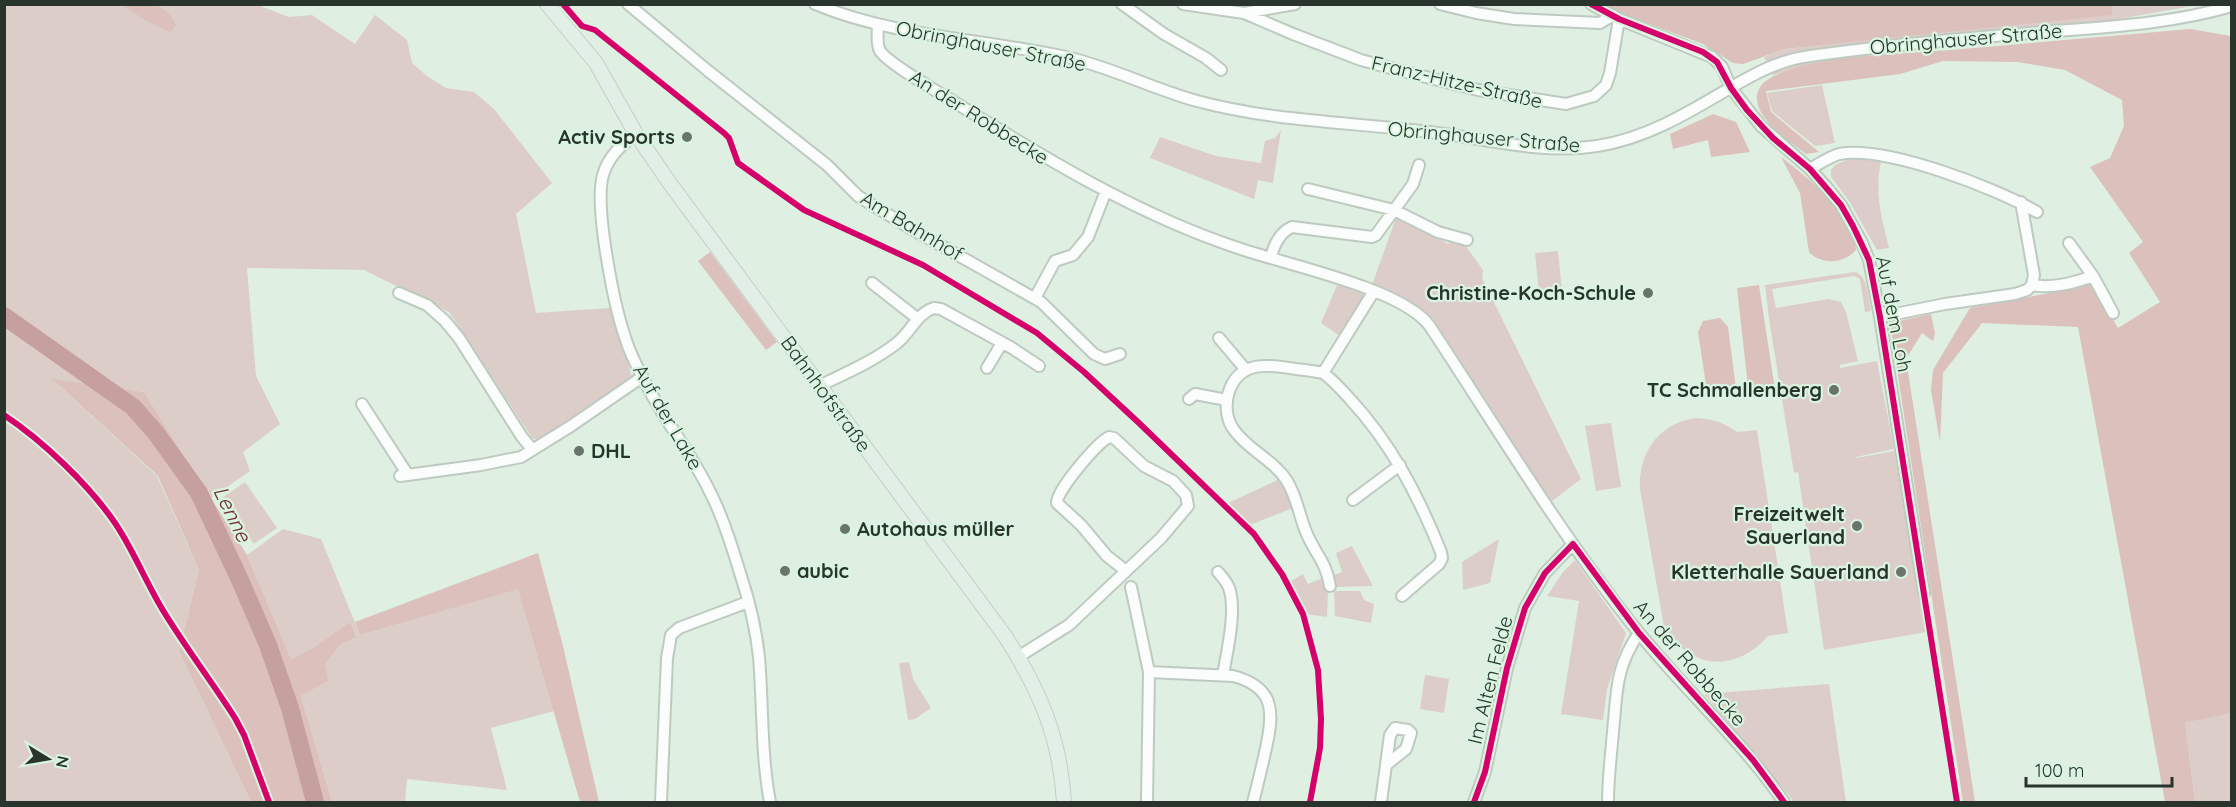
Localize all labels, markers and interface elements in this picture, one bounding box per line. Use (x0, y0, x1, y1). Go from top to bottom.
street label: Obringhauser Straße (894, 15, 1088, 76)
street label: Obringhauser Straße (1869, 18, 2063, 59)
street label: Franz-Hitze-Straße (1369, 50, 1545, 113)
street label: An der Robbecke (905, 64, 1053, 169)
street label: Obringhauser Straße (1387, 116, 1581, 157)
place label: Activ Sports (558, 124, 675, 149)
marker: Activ Sports (680, 130, 694, 144)
street label: Am Bahnhof (856, 185, 968, 266)
street label: Auf dem Loh (1871, 254, 1918, 374)
place label: Christine-Koch-Schule (1426, 280, 1636, 305)
marker: Christine-Koch-Schule (1641, 286, 1655, 300)
street label: Bahnhofstraße (776, 331, 877, 457)
street label: Auf der Lake (628, 360, 709, 474)
place label: TC Schmallenberg (1647, 377, 1822, 402)
marker: TC Schmallenberg (1827, 383, 1841, 397)
place label: DHL (591, 438, 631, 463)
marker: DHL (572, 444, 586, 458)
water label: Lenne (208, 481, 258, 547)
place label: Freizeitwelt Sauerland (1734, 501, 1845, 549)
place label: Autohaus müller (857, 516, 1015, 541)
marker: Freizeitwelt Sauerland (1850, 519, 1864, 533)
marker: Autohaus müller (838, 522, 852, 536)
place label: aubic (797, 558, 849, 583)
place label: Kletterhalle Sauerland (1671, 559, 1889, 584)
marker: aubic (778, 564, 792, 578)
marker: Kletterhalle Sauerland (1894, 565, 1908, 579)
street label: An der Robbecke (1629, 594, 1752, 731)
street label: Im Alten Felde (1462, 613, 1518, 747)
north arrow (18, 729, 78, 789)
scale bar (2026, 750, 2172, 788)
text: N (52, 754, 74, 770)
text: 100 m (2035, 759, 2084, 782)

